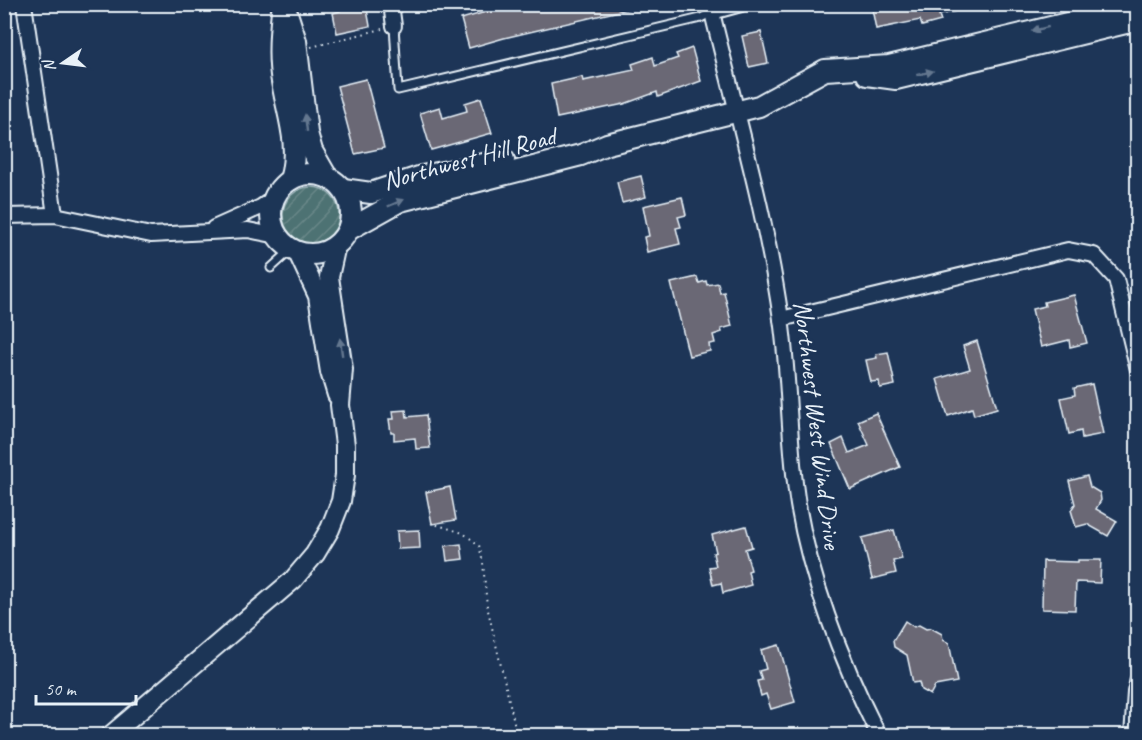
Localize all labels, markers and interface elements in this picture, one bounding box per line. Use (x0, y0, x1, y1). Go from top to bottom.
one-way arrow (1031, 25, 1049, 35)
north arrow (33, 33, 93, 93)
text: N (38, 56, 60, 74)
one-way arrow (915, 67, 934, 77)
one-way arrow (302, 114, 311, 133)
street label: Northwest Hill Road (379, 119, 563, 197)
one-way arrow (388, 198, 406, 208)
street label: Northwest West Wind Drive (786, 299, 849, 552)
one-way arrow (336, 338, 345, 357)
scale bar (36, 668, 136, 706)
text: 50 m (45, 678, 78, 700)

